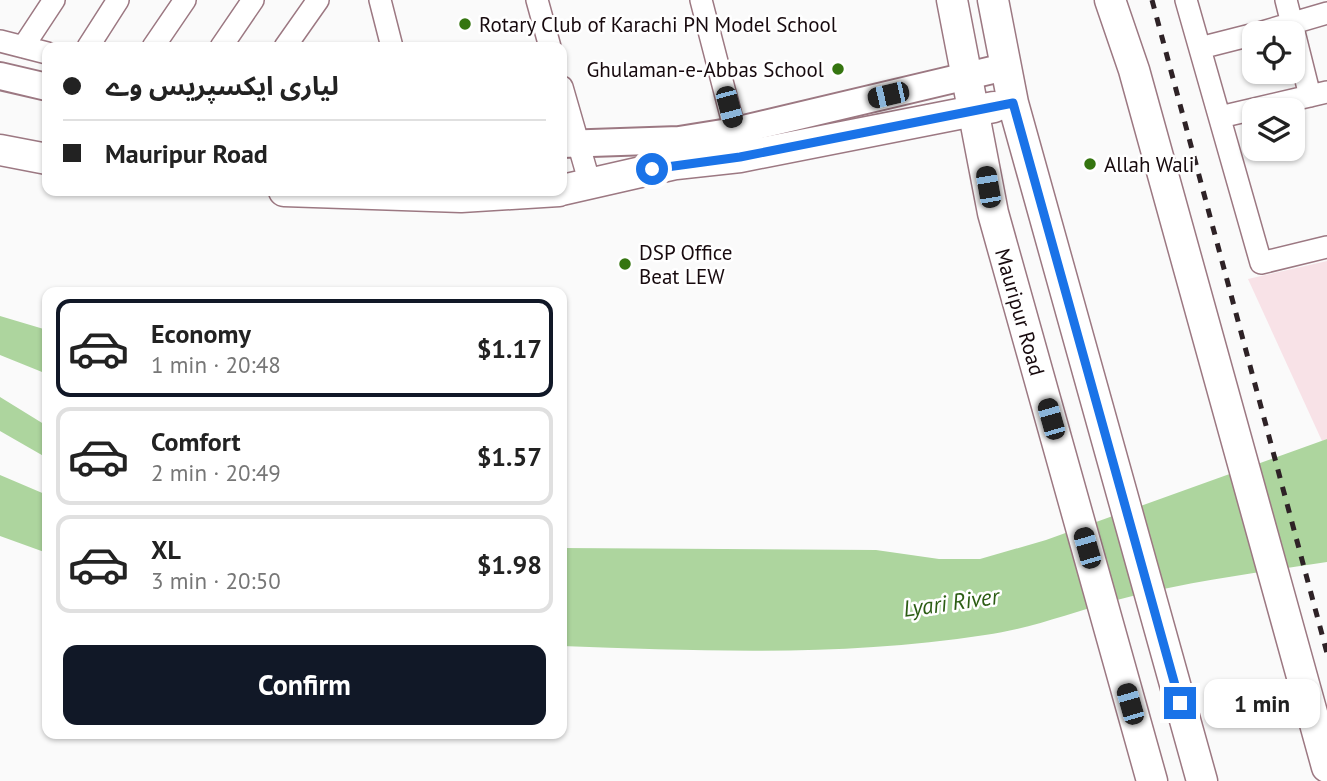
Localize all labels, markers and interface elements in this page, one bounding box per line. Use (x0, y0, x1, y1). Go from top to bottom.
place label: Rotary Club of Karachi PN Model School (479, 11, 837, 38)
marker: Rotary Club of Karachi PN Model School (457, 16, 473, 32)
map controls (1242, 21, 1305, 161)
button: locate (1242, 21, 1305, 84)
place label: Ghulaman-e-Abbas School (586, 56, 824, 83)
marker: Ghulaman-e-Abbas School (830, 61, 846, 77)
text: لیاری ایکسپریس وے (105, 69, 339, 102)
car (866, 80, 911, 110)
car (714, 84, 745, 130)
button: layers (1242, 98, 1305, 161)
text: Mauripur Road (105, 137, 268, 170)
place label: Allah Wali (1104, 151, 1194, 178)
route start (636, 153, 668, 185)
marker: Allah Wali (1082, 156, 1098, 172)
car (975, 164, 1002, 210)
place label: DSP Office Beat LEW (639, 239, 732, 290)
street label: Mauripur Road (989, 245, 1051, 379)
marker: DSP Office Beat LEW (617, 256, 633, 272)
icon: car (67, 317, 130, 380)
text: Economy (151, 317, 251, 350)
text: $1.17 (477, 332, 542, 365)
text: 1 min · 20:48 (151, 350, 281, 379)
car (1036, 396, 1067, 442)
icon: car (67, 425, 130, 488)
text: Comfort (151, 425, 241, 458)
text: $1.57 (477, 440, 542, 473)
text: 2 min · 20:49 (151, 458, 281, 487)
car (1072, 525, 1103, 571)
icon: car (67, 533, 130, 596)
text: XL (151, 533, 181, 566)
text: $1.98 (477, 548, 542, 581)
text: 3 min · 20:50 (151, 566, 281, 595)
water label: Lyari River (901, 581, 1002, 623)
button: Confirm (63, 645, 546, 725)
callout: 1 min (1204, 678, 1320, 728)
car (1115, 681, 1146, 727)
route end (1164, 687, 1196, 719)
text: 1 min (1234, 689, 1290, 718)

